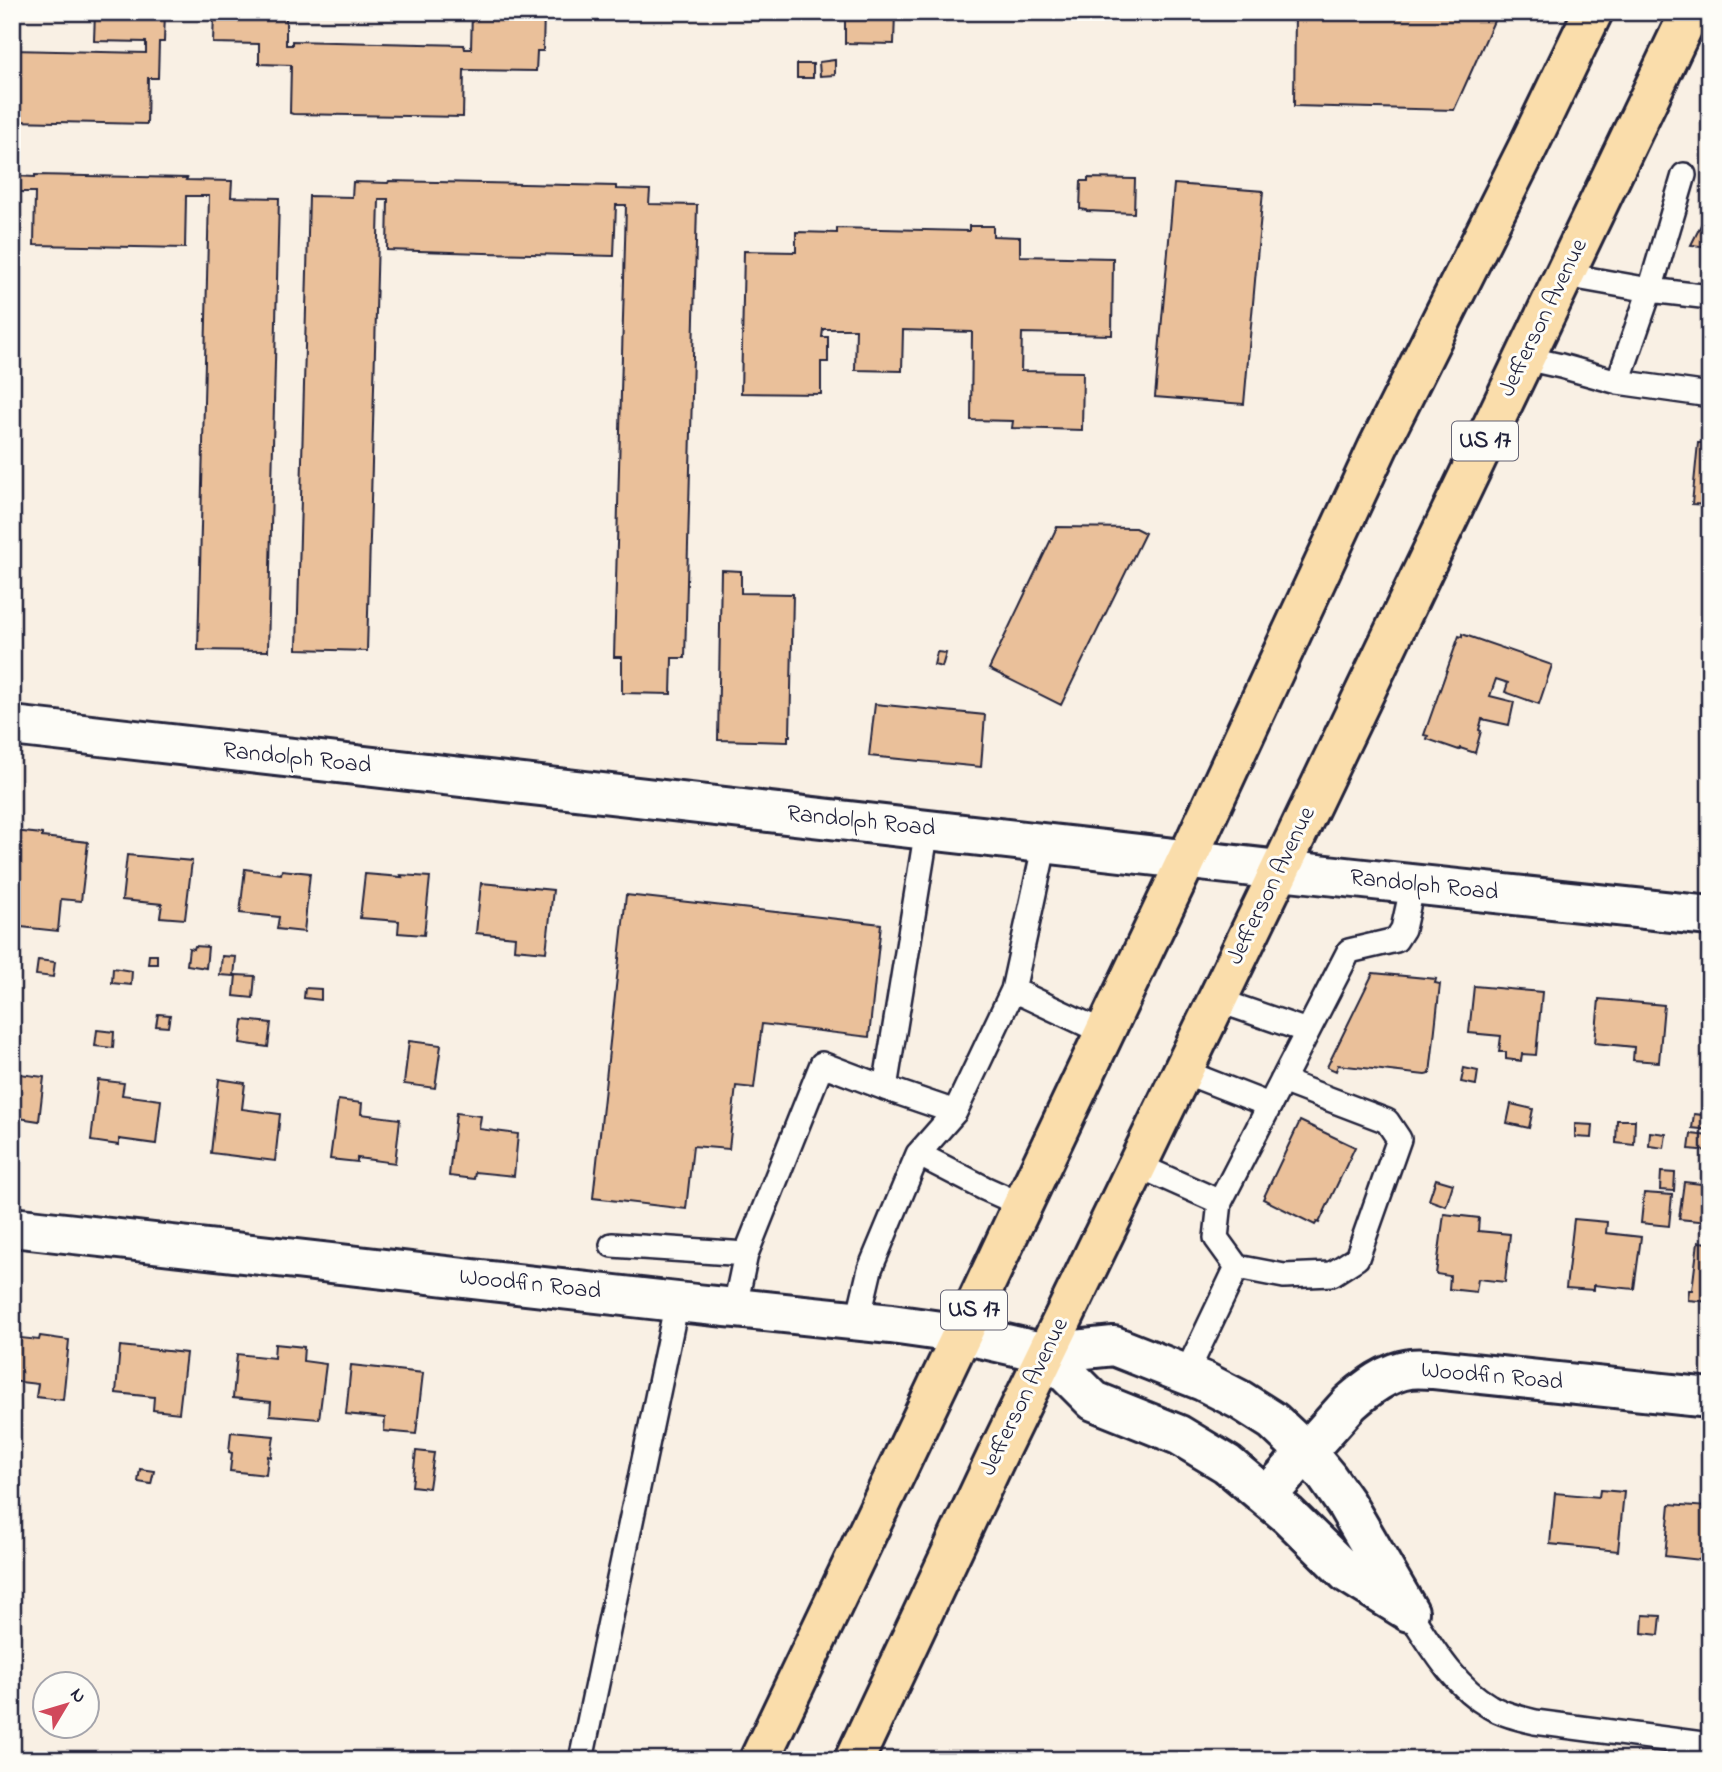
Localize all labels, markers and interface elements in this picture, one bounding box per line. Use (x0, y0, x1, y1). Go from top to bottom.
street label: Jefferson Avenue (1491, 233, 1598, 403)
road number: US 17 (1452, 422, 1518, 461)
street label: Randolph Road (221, 734, 374, 784)
street label: Randolph Road (785, 797, 938, 847)
street label: Jefferson Avenue (1219, 801, 1326, 971)
street label: Randolph Road (1348, 861, 1501, 911)
street label: Woodfin Road (457, 1260, 603, 1310)
road number: US 17 (941, 1290, 1007, 1330)
street label: Jefferson Avenue (972, 1312, 1079, 1482)
street label: Woodfin Road (1419, 1353, 1565, 1401)
north arrow (32, 1670, 102, 1740)
text: N (63, 1683, 92, 1710)

